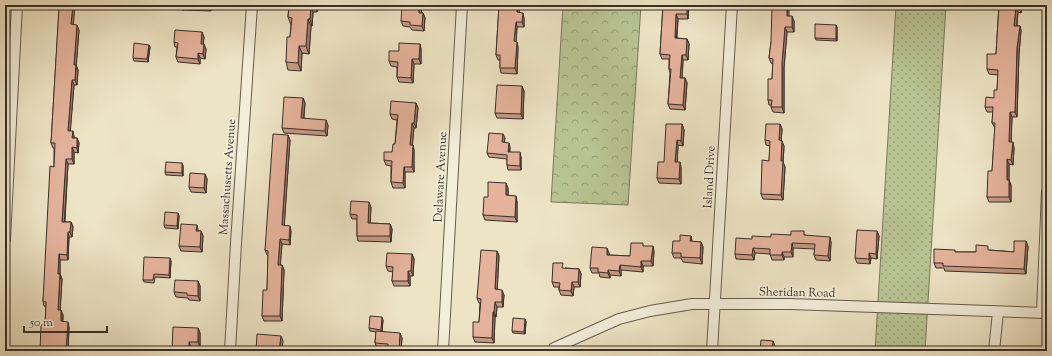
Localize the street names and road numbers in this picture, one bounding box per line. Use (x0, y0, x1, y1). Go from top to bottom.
street label: Massachusetts Avenue (215, 118, 241, 236)
street label: Delaware Avenue (430, 131, 452, 223)
street label: Island Drive (699, 145, 721, 209)
street label: Sheridan Road (759, 283, 836, 303)

